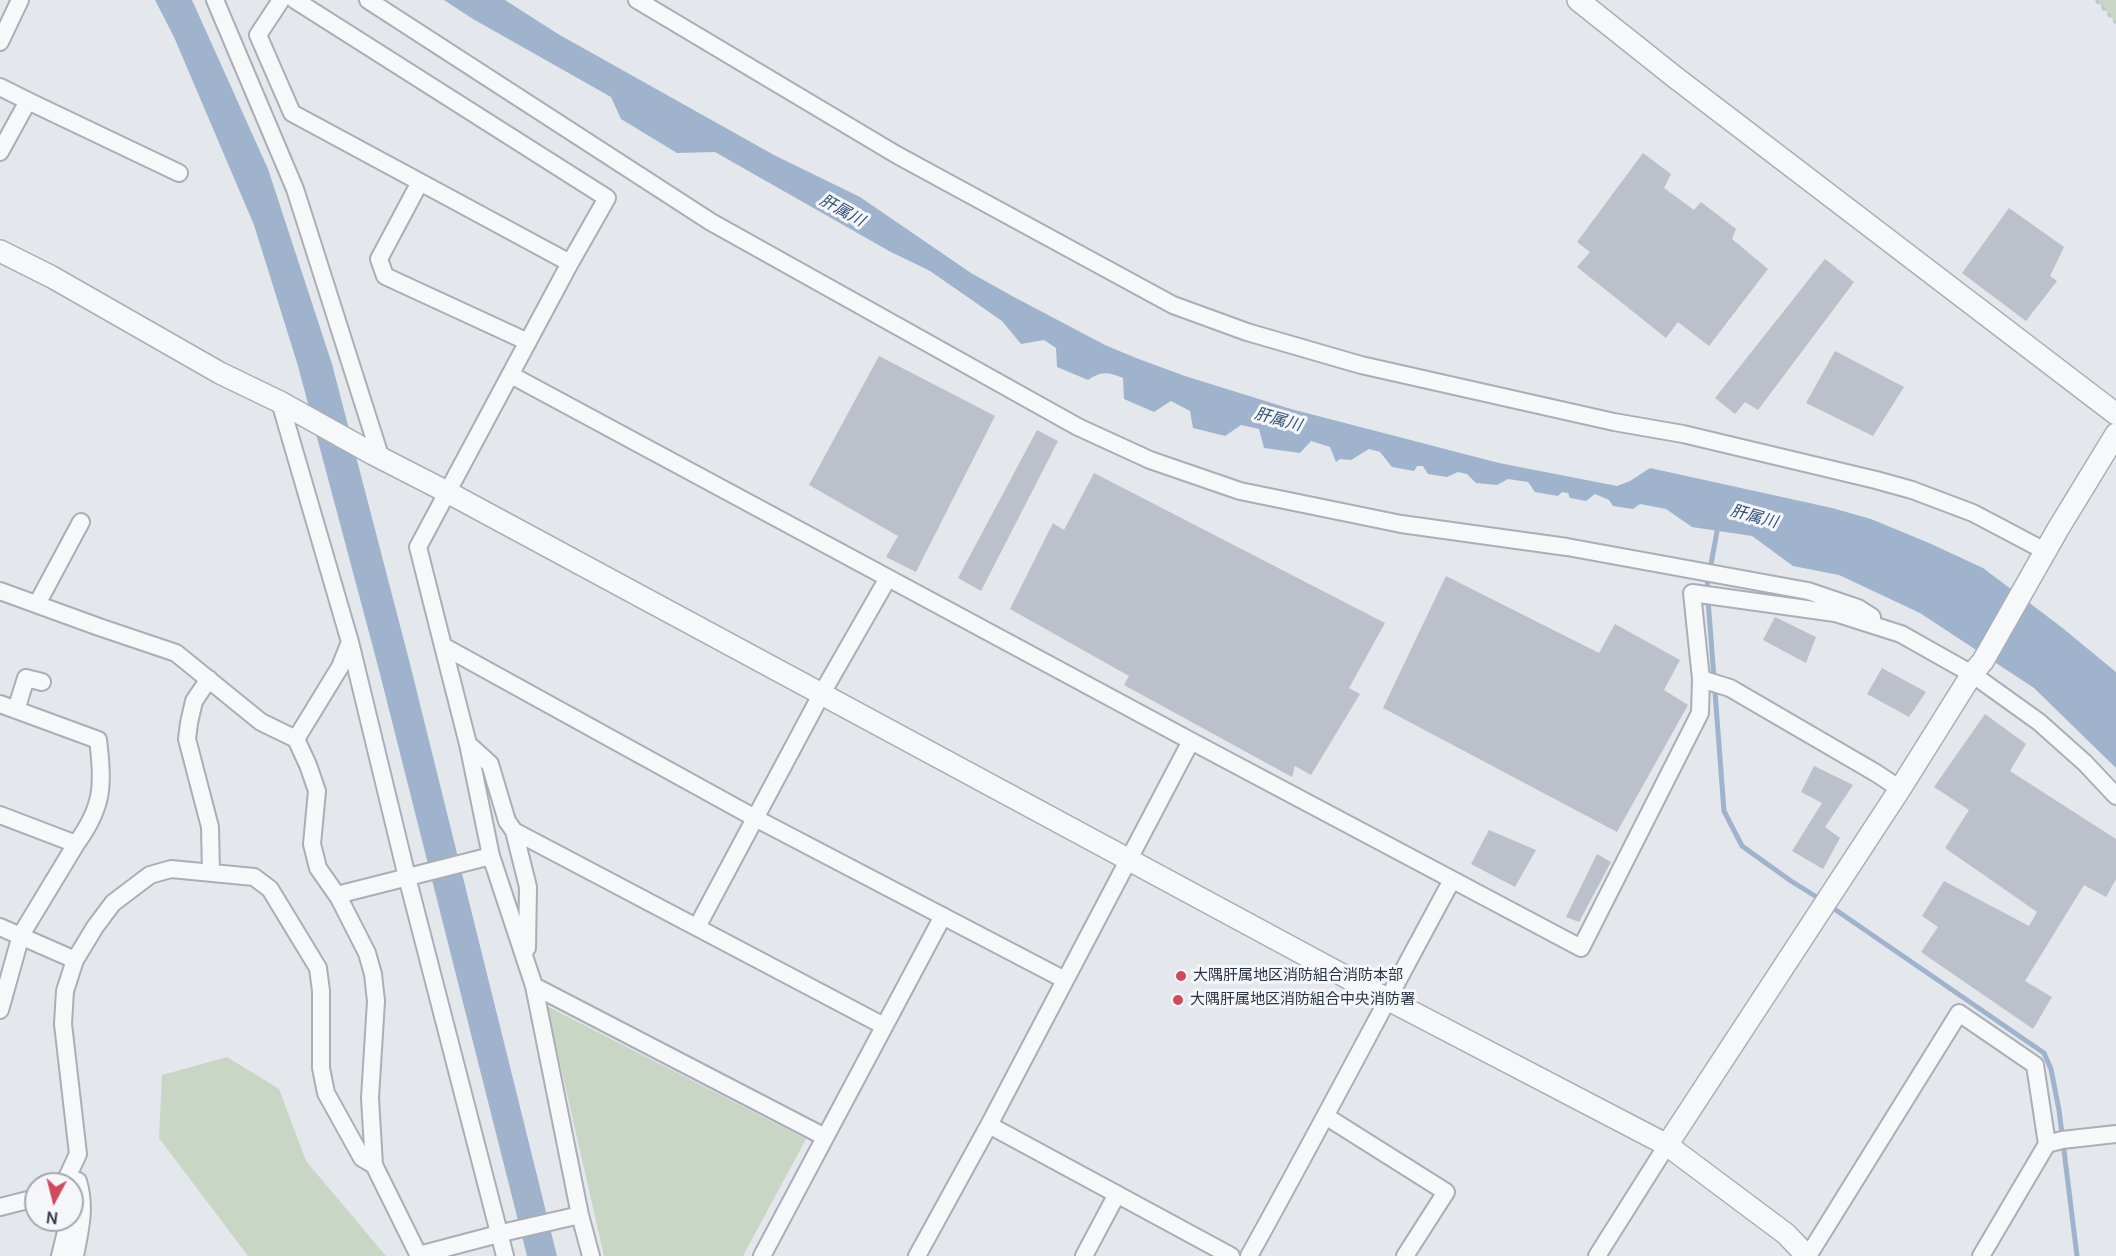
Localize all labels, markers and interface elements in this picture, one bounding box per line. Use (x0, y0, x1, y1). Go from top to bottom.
water label: 肝属川 (816, 191, 868, 231)
water label: 肝属川 (1252, 405, 1304, 435)
water label: 肝属川 (1728, 502, 1780, 532)
place label: 大隅肝属地区消防組合消防本部 (1193, 967, 1403, 985)
marker: 大隅肝属地区消防組合消防本部 (1174, 969, 1188, 983)
place label: 大隅肝属地区消防組合中央消防署 (1190, 991, 1415, 1009)
marker: 大隅肝属地区消防組合中央消防署 (1171, 993, 1185, 1007)
north arrow (24, 1172, 84, 1232)
text: N (45, 1206, 59, 1229)

